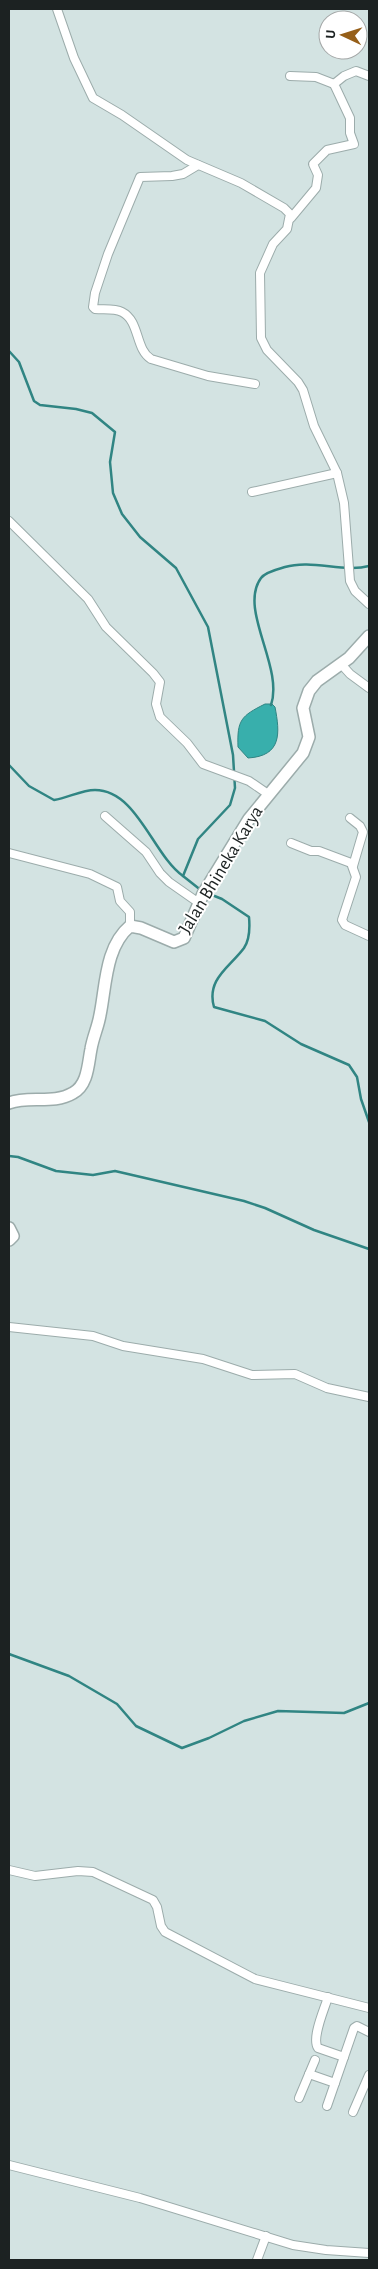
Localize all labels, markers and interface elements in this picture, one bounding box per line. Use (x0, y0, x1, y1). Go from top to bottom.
north arrow (318, 10, 368, 60)
text: U (324, 29, 338, 39)
street label: Jalan Bhineka Karya (175, 802, 267, 937)

